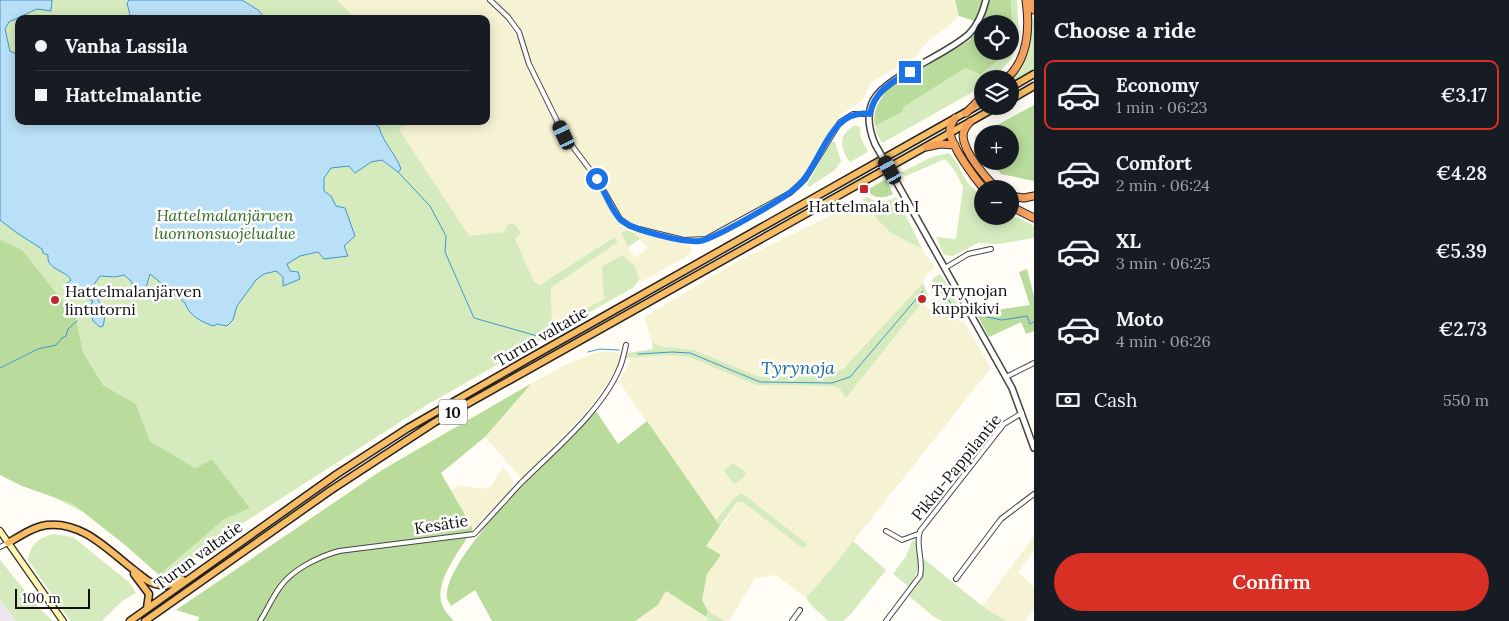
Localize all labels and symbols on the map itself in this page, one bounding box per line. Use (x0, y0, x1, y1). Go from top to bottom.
route end (899, 61, 921, 83)
car (550, 118, 577, 152)
car (876, 153, 903, 187)
route start (586, 168, 608, 190)
marker: Hattelmala th I (858, 183, 870, 195)
place label: Hattelmala th I (809, 196, 919, 216)
park label: Hattelmalanjärven luonnonsuojelualue (154, 205, 296, 243)
place label: Tyrynojan kuppikivi (932, 280, 1008, 318)
place label: Hattelmalanjärven lintutorni (65, 281, 202, 319)
marker: Tyrynojan kuppikivi (916, 293, 928, 305)
marker: Hattelmalanjärven lintutorni (49, 294, 61, 306)
street label: Turun valtatie (491, 301, 591, 371)
water label: Tyrynoja (761, 356, 835, 379)
road number: 10 (439, 400, 467, 424)
street label: Pikku-Pappilantie (907, 409, 1005, 524)
street label: Kesätie (413, 510, 470, 538)
street label: Turun valtatie (150, 516, 246, 594)
scale bar (15, 586, 90, 609)

